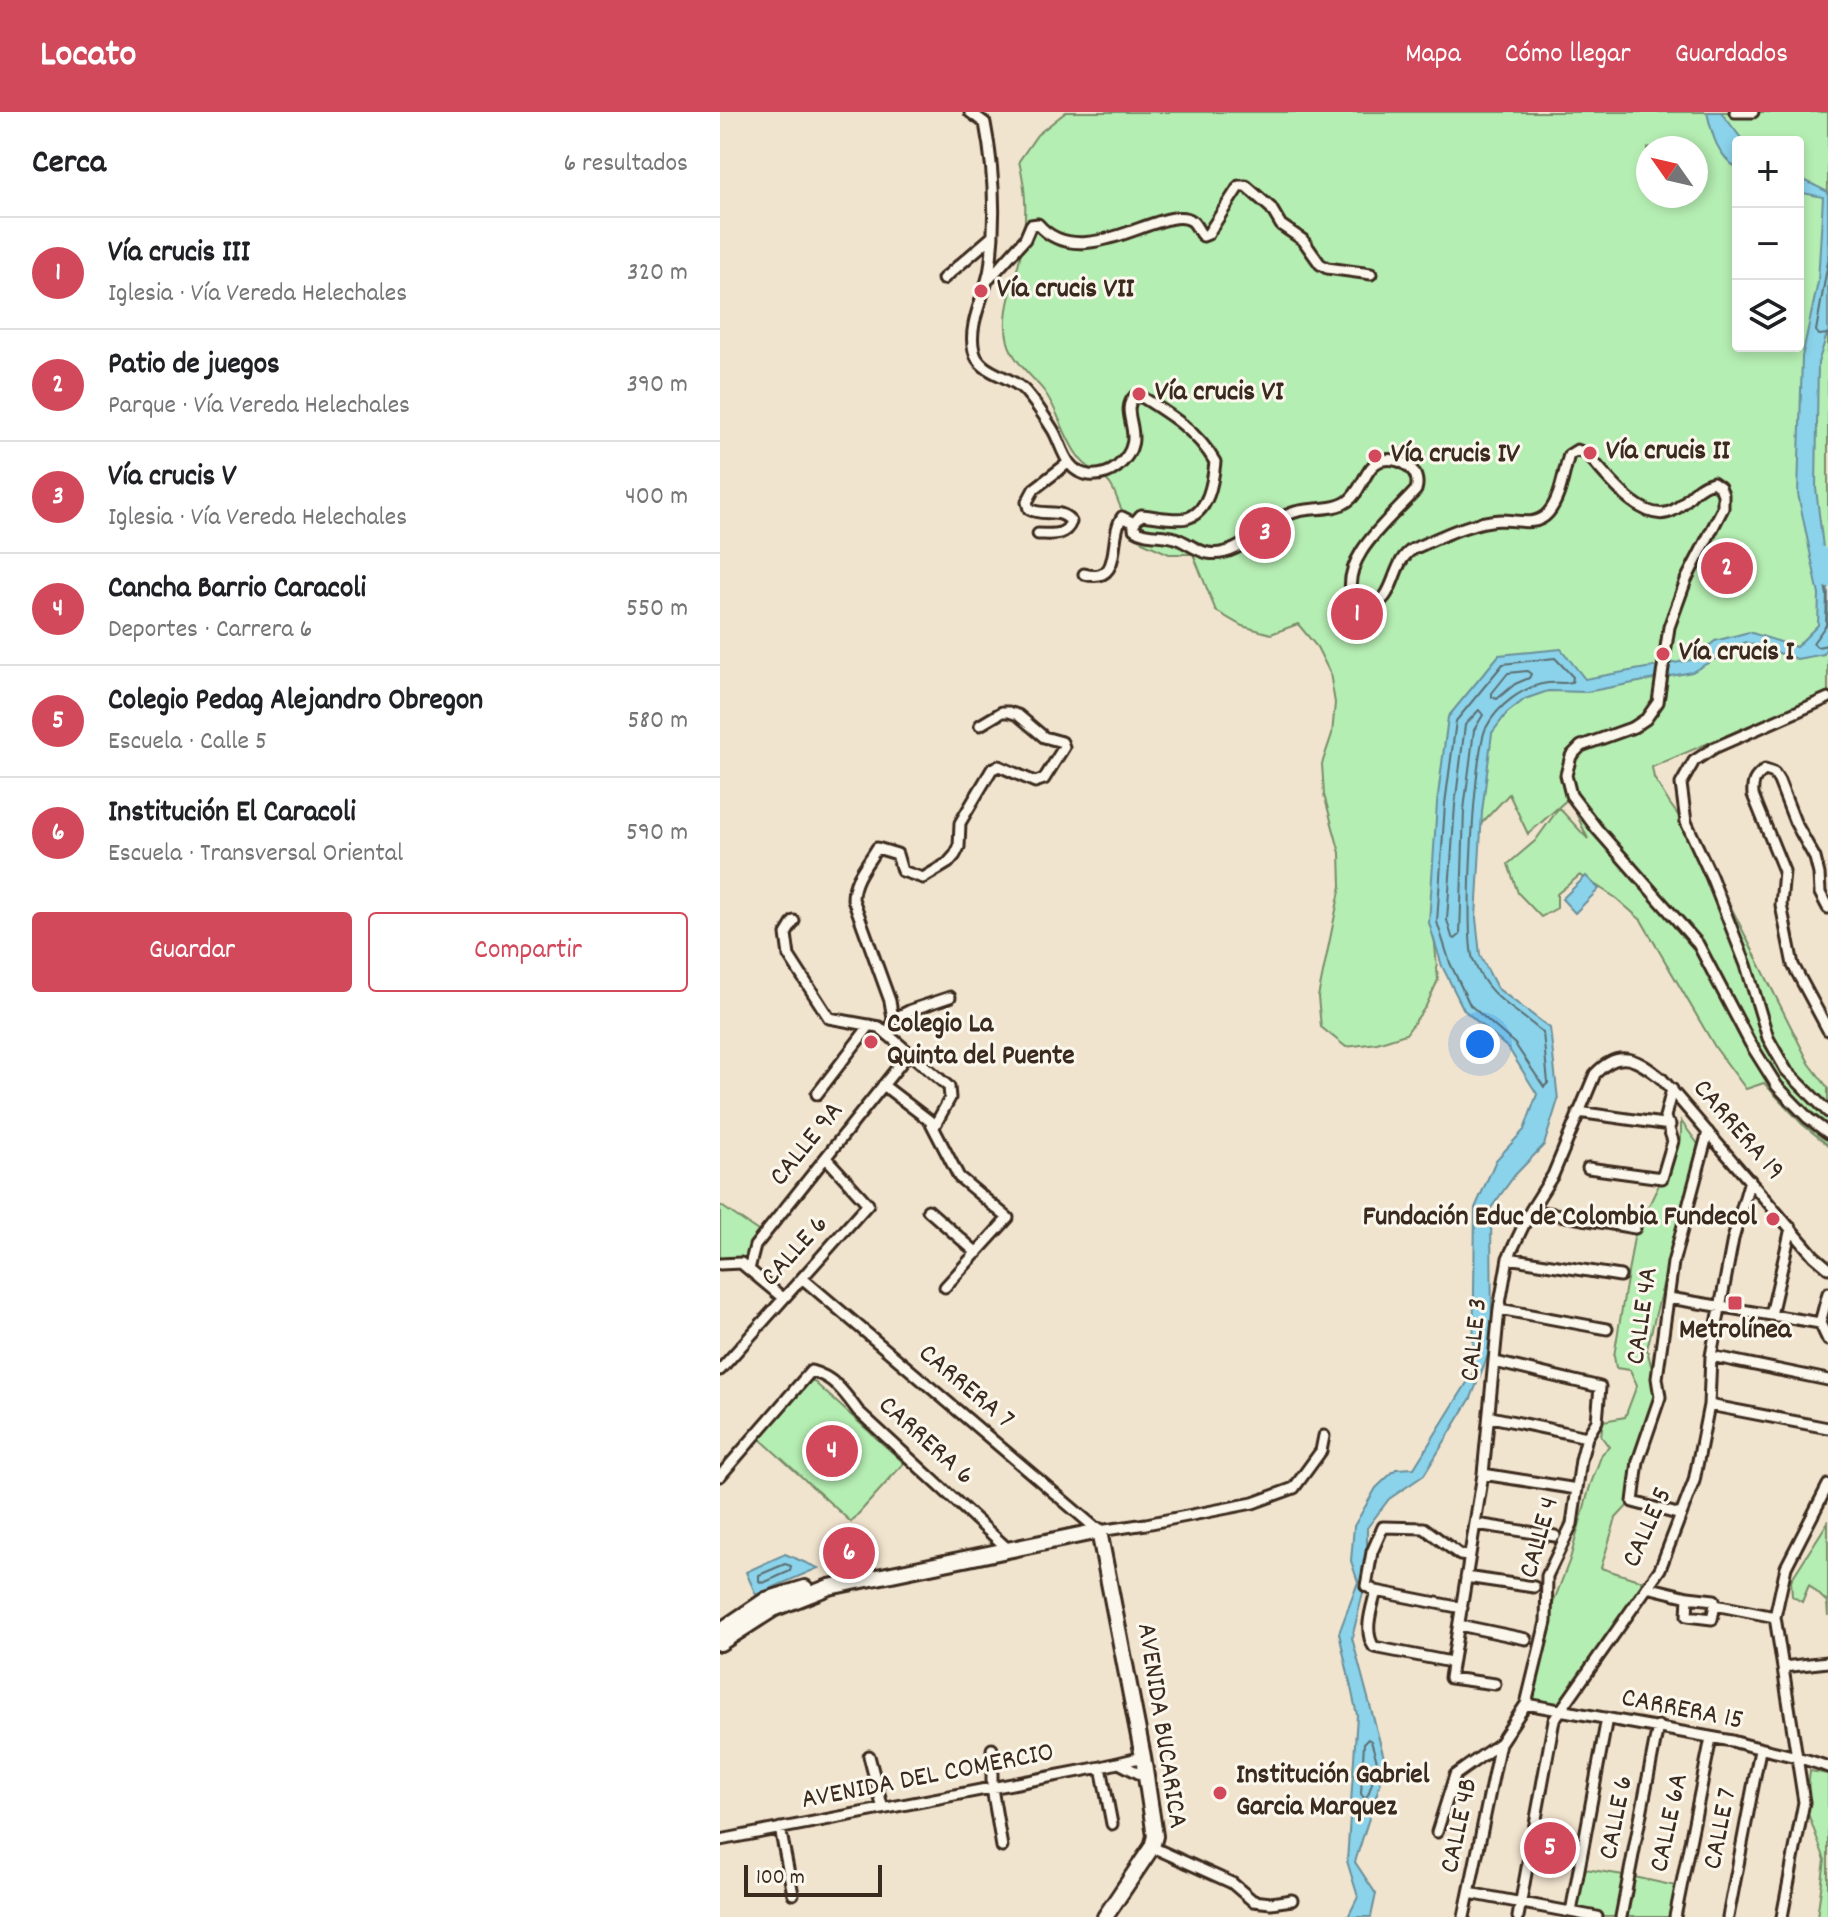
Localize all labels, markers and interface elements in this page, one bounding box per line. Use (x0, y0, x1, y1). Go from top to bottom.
text: Locato (40, 29, 136, 84)
text: Mapa (1405, 36, 1461, 76)
text: Cómo llegar (1505, 36, 1631, 76)
text: Guardados (1675, 36, 1788, 76)
north arrow (1636, 136, 1708, 208)
map controls (1732, 136, 1804, 352)
button: + (1732, 136, 1804, 208)
text: Cerca (32, 140, 106, 189)
text: 6 resultados (563, 146, 688, 183)
button: − (1732, 208, 1804, 280)
text: Vía crucis III (108, 233, 250, 276)
text: 1 (55, 255, 61, 292)
text: 320 m (627, 255, 688, 292)
place label: Vía crucis VII (997, 271, 1135, 311)
text: Iglesia · Vía Vereda Helechales (108, 276, 407, 313)
button: layers (1732, 280, 1804, 352)
marker: Vía crucis VII (972, 282, 990, 300)
text: Patio de juegos (108, 345, 280, 388)
text: 2 (52, 367, 64, 404)
text: 390 m (627, 367, 688, 404)
place label: Vía crucis VI (1155, 374, 1284, 414)
marker: Vía crucis VI (1130, 385, 1148, 403)
text: Parque · Vía Vereda Helechales (108, 388, 410, 425)
place label: Vía crucis II (1606, 433, 1730, 473)
place label: Vía crucis IV (1391, 436, 1520, 476)
marker: Vía crucis II (1581, 444, 1599, 462)
marker: Vía crucis IV (1366, 447, 1384, 465)
text: Vía crucis V (108, 457, 237, 500)
text: 3 (52, 479, 64, 516)
text: 400 m (625, 479, 688, 516)
text: Iglesia · Vía Vereda Helechales (108, 500, 407, 537)
pin: 3 (1239, 503, 1291, 563)
pin: 2 (1701, 538, 1753, 598)
text: Cancha Barrio Caracoli (108, 569, 366, 612)
pin: 1 (1331, 584, 1383, 644)
text: 4 (53, 591, 63, 628)
text: 550 m (626, 591, 688, 628)
text: Deportes · Carrera 6 (108, 612, 312, 649)
place label: Vía crucis I (1679, 634, 1794, 674)
marker: Vía crucis I (1654, 645, 1672, 663)
text: Colegio Pedag Alejandro Obregon (108, 681, 483, 724)
text: 5 (52, 703, 64, 740)
text: 580 m (628, 703, 688, 740)
text: Escuela · Calle 5 (108, 724, 267, 761)
text: Institución El Caracoli (108, 793, 356, 836)
text: 6 (52, 815, 64, 852)
text: 590 m (626, 815, 688, 852)
text: Escuela · Transversal Oriental (108, 836, 403, 873)
button: Guardar (32, 912, 352, 992)
button: Compartir (368, 912, 688, 992)
place label: Colegio La Quinta del Puente (887, 1006, 1075, 1078)
your location (1460, 1024, 1500, 1064)
marker: Colegio La Quinta del Puente (862, 1033, 880, 1051)
street label: CARRERA 19 (1681, 1071, 1793, 1191)
street label: CALLE 9A (761, 1094, 855, 1196)
place label: Fundación Educ de Colombia Fundecol (1363, 1199, 1757, 1239)
street label: CALLE 6 (753, 1207, 839, 1297)
marker: Fundación Educ de Colombia Fundecol (1764, 1210, 1782, 1228)
street label: CALLE 4A (1617, 1265, 1671, 1367)
marker: Metrolínea (1726, 1294, 1744, 1312)
street label: CALLE 3 (1452, 1296, 1500, 1384)
place label: Metrolínea (1679, 1312, 1792, 1352)
street label: CARRERA 7 (908, 1336, 1022, 1440)
street label: CARRERA 6 (868, 1388, 982, 1496)
pin: 4 (806, 1421, 858, 1481)
street label: CALLE 5 (1614, 1481, 1684, 1575)
street label: CALLE 4 (1510, 1493, 1572, 1583)
pin: 6 (823, 1523, 875, 1583)
street label: AVENIDA BUCARICA (1124, 1620, 1196, 1832)
street label: CARRERA 15 (1618, 1680, 1746, 1742)
street label: AVENIDA DEL COMERCIO (798, 1734, 1058, 1822)
place label: Institución Gabriel Garcia Marquez (1236, 1757, 1430, 1829)
street label: CALLE 6A (1641, 1770, 1701, 1876)
street label: CALLE 6 (1590, 1773, 1646, 1863)
street label: CALLE 4B (1431, 1775, 1491, 1877)
marker: Institución Gabriel Garcia Marquez (1211, 1784, 1229, 1802)
street label: CALLE 7 (1695, 1785, 1749, 1873)
pin: 5 (1524, 1818, 1576, 1878)
scale bar (744, 1861, 882, 1897)
text: 100 m (756, 1863, 805, 1894)

